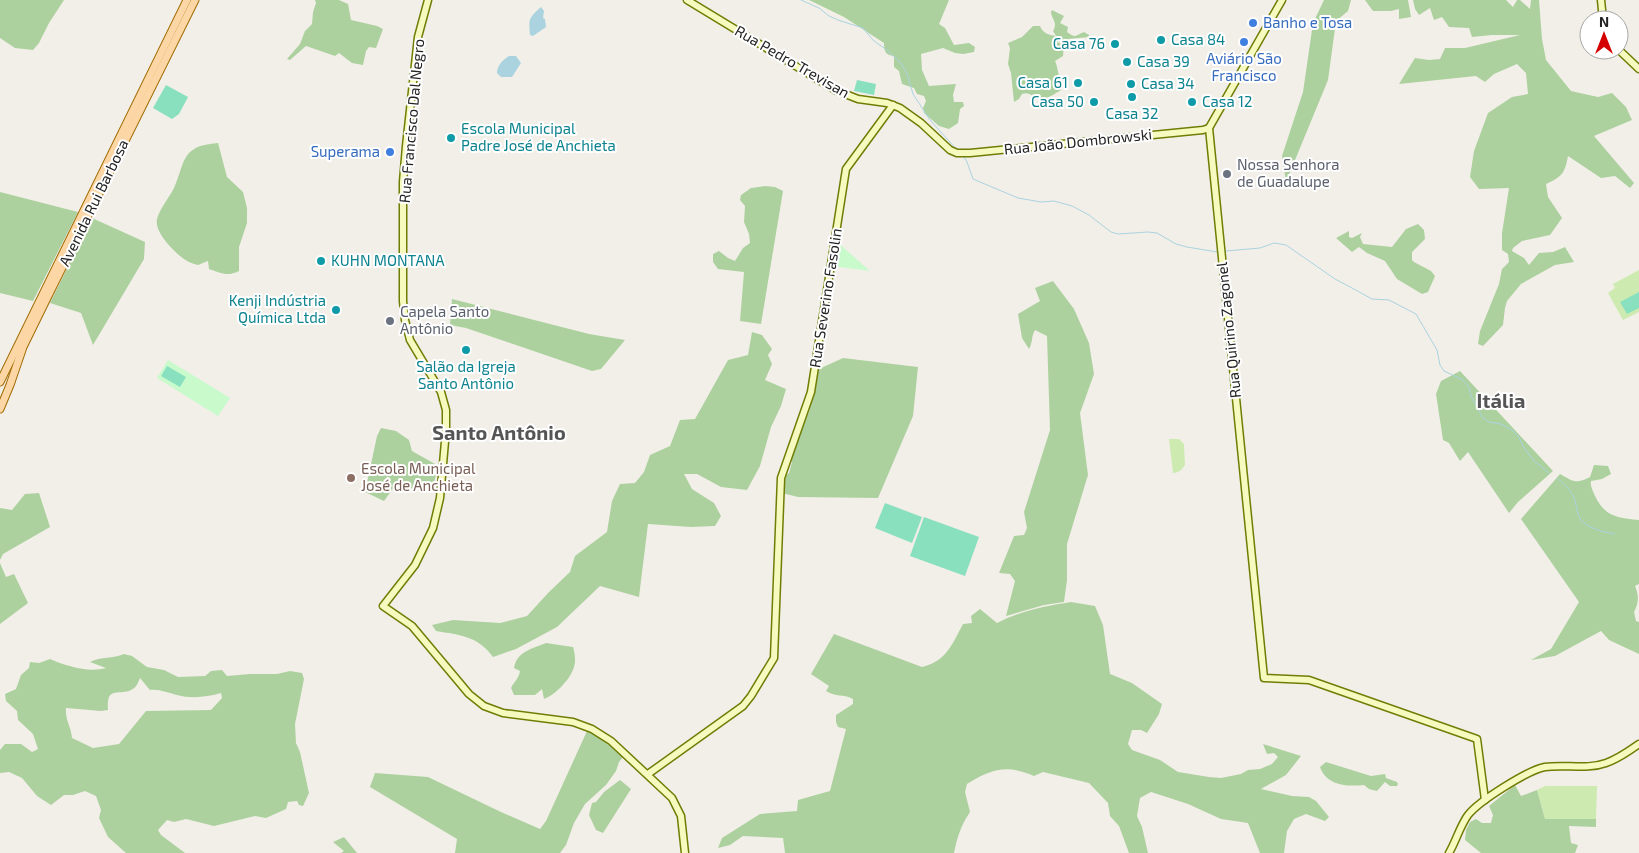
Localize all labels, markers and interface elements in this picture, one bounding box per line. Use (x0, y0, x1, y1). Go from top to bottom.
north arrow (1579, 10, 1629, 60)
place label: Banho e Tosa (1263, 13, 1352, 31)
text: N (1599, 13, 1609, 30)
marker: Banho e Tosa (1247, 17, 1259, 29)
street label: Rua Pedro Trevisan (732, 21, 853, 101)
place label: Casa 84 (1171, 30, 1225, 48)
place label: Casa 76 (1053, 34, 1105, 52)
marker: Casa 84 (1155, 34, 1167, 46)
marker: Aviário São Francisco (1238, 36, 1250, 48)
street label: Rua Francisco Dal Negro (395, 38, 427, 204)
marker: Casa 76 (1109, 38, 1121, 50)
place label: Aviário São Francisco (1206, 49, 1282, 84)
place label: Casa 39 (1137, 52, 1190, 70)
marker: Casa 39 (1121, 56, 1133, 68)
place label: Casa 61 (1017, 73, 1068, 91)
place label: Casa 34 (1141, 74, 1195, 92)
marker: Casa 61 (1072, 77, 1084, 89)
marker: Casa 34 (1125, 78, 1137, 90)
marker: Casa 32 (1126, 91, 1138, 103)
place label: Casa 50 (1031, 92, 1084, 110)
place label: Casa 12 (1202, 92, 1252, 110)
marker: Casa 50 (1088, 96, 1100, 108)
marker: Casa 12 (1186, 96, 1198, 108)
place label: Casa 32 (1106, 104, 1158, 122)
place label: Escola Municipal Padre José de Anchieta (461, 119, 616, 154)
street label: Rua João Dombrowski (1003, 124, 1153, 158)
marker: Escola Municipal Padre José de Anchieta (445, 132, 457, 144)
street label: Avenida Rui Barbosa (55, 136, 132, 269)
place label: Superama (311, 142, 380, 160)
marker: Superama (384, 146, 396, 158)
place label: Nossa Senhora de Guadalupe (1237, 155, 1340, 190)
marker: Nossa Senhora de Guadalupe (1221, 168, 1233, 180)
street label: Rua Severino Fasolin (805, 227, 845, 369)
place label: KUHN MONTANA (331, 251, 445, 269)
marker: KUHN MONTANA (315, 255, 327, 267)
street label: Rua Quirino Zagonel (1212, 260, 1245, 399)
place label: Kenji Indústria Química Ltda (229, 291, 326, 327)
place label: Capela Santo Antônio (400, 302, 489, 337)
marker: Kenji Indústria Química Ltda (330, 304, 342, 316)
marker: Capela Santo Antônio (384, 315, 396, 327)
marker: Salão da Igreja Santo Antônio (460, 344, 472, 356)
place label: Salão da Igreja Santo Antônio (416, 357, 516, 392)
district label: Itália (1477, 388, 1525, 412)
district label: Santo Antônio (432, 420, 566, 444)
place label: Escola Municipal José de Anchieta (361, 459, 476, 494)
marker: Escola Municipal José de Anchieta (345, 472, 357, 484)

